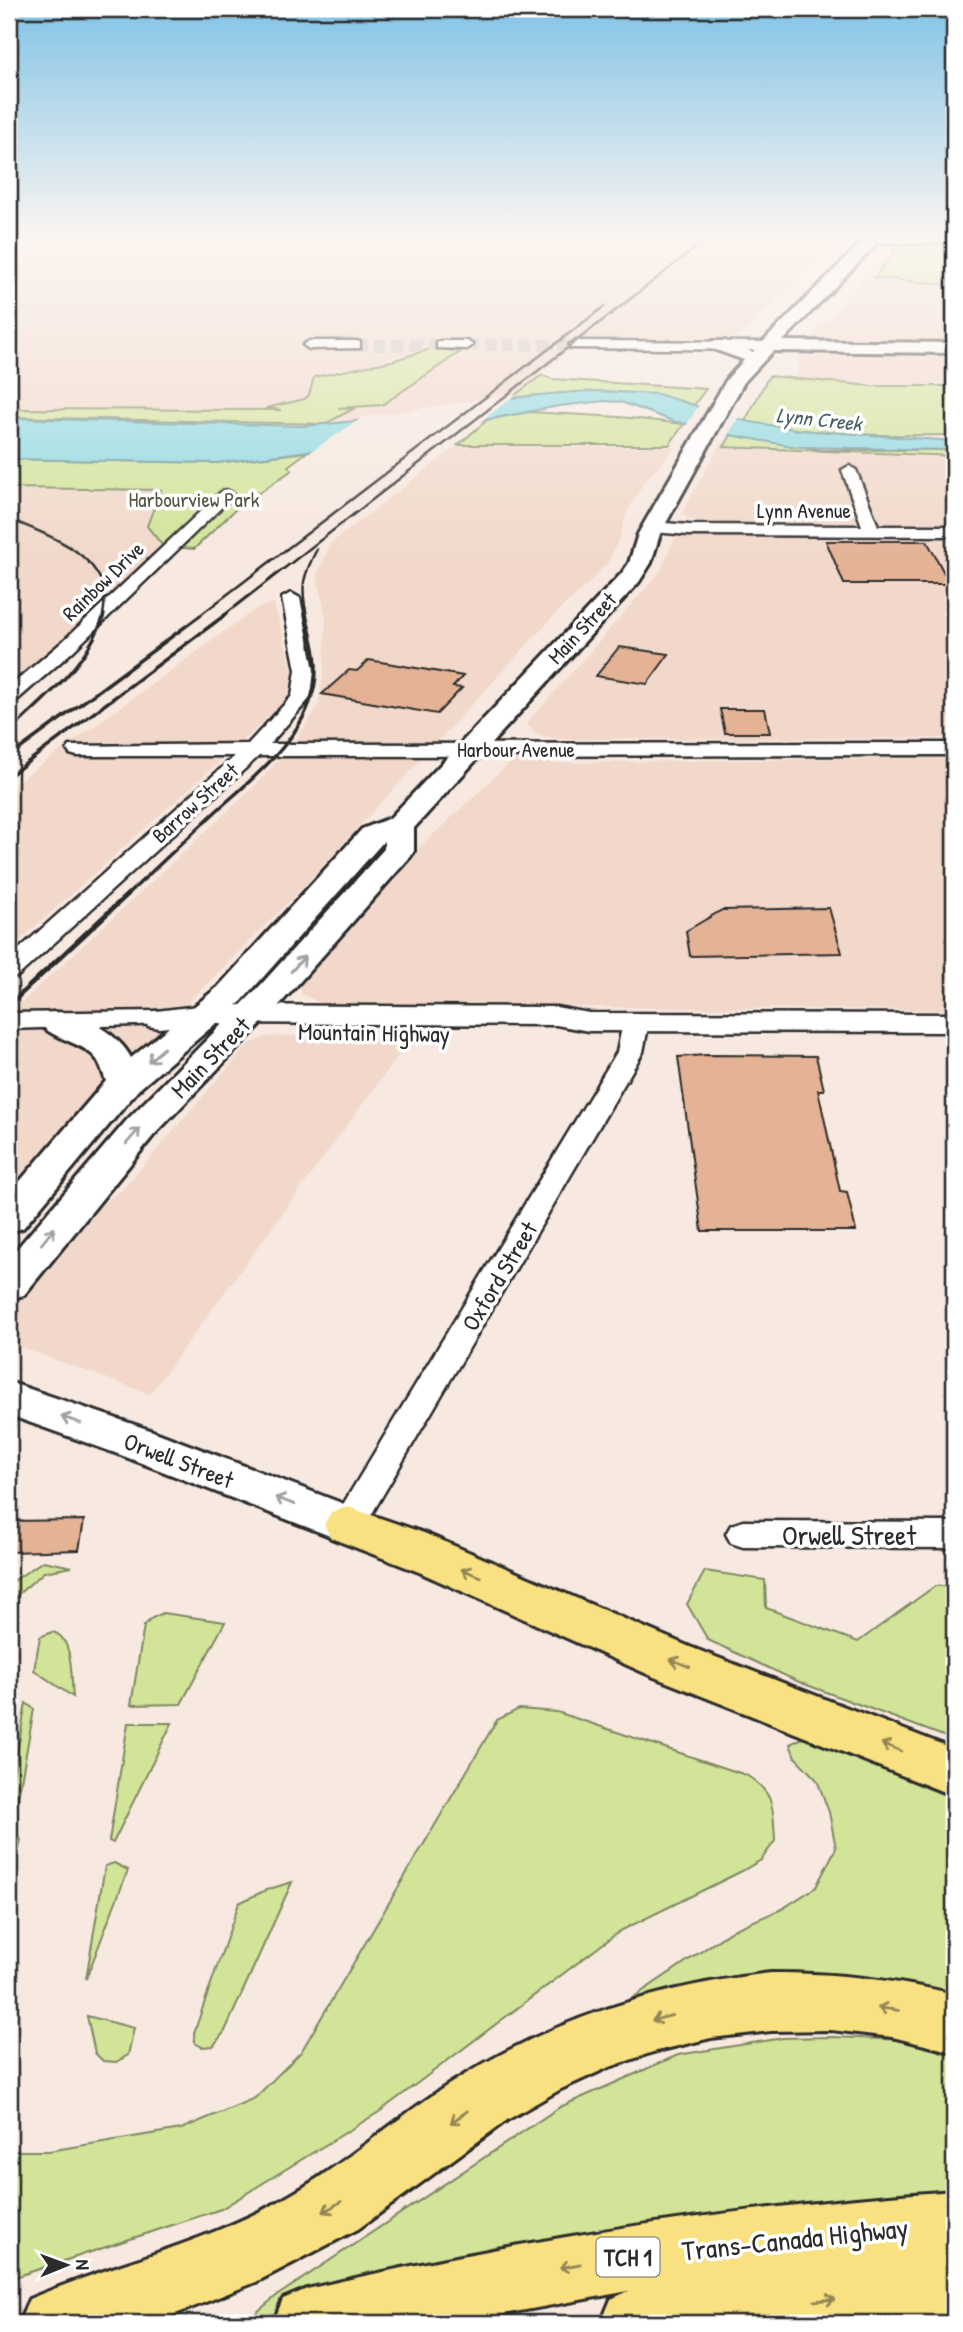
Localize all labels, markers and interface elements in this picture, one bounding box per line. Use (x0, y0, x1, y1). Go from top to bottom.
water label: Lynn Creek (775, 400, 865, 438)
park label: Harbourview Park (129, 485, 260, 514)
street label: Lynn Avenue (757, 496, 851, 525)
street label: Rainbow Drive (56, 535, 150, 627)
street label: Main Street (541, 585, 623, 670)
street label: Harbour Avenue (457, 735, 575, 764)
street label: Barrow Street (146, 756, 245, 850)
one-way arrow (290, 955, 306, 973)
street label: Main Street (163, 1009, 257, 1105)
street label: Mountain Highway (298, 1015, 450, 1049)
one-way arrow (147, 1047, 165, 1063)
one-way arrow (125, 1128, 141, 1146)
street label: Oxford Street (454, 1215, 545, 1337)
one-way arrow (40, 1228, 55, 1246)
one-way arrow (61, 1412, 83, 1425)
street label: Orwell Street (120, 1424, 239, 1496)
one-way arrow (274, 1494, 296, 1506)
street label: Orwell Street (782, 1516, 916, 1554)
one-way arrow (460, 1566, 482, 1579)
one-way arrow (669, 1655, 691, 1668)
one-way arrow (881, 1740, 902, 1753)
one-way arrow (877, 2002, 900, 2015)
one-way arrow (651, 2013, 673, 2026)
one-way arrow (449, 2109, 468, 2124)
one-way arrow (322, 2201, 342, 2215)
street label: Trans-Canada Highway (680, 2208, 910, 2270)
north arrow (32, 2230, 102, 2300)
road number: TCH 1 (596, 2238, 660, 2276)
text: N (70, 2259, 96, 2270)
one-way arrow (559, 2260, 582, 2273)
one-way arrow (813, 2293, 836, 2306)

